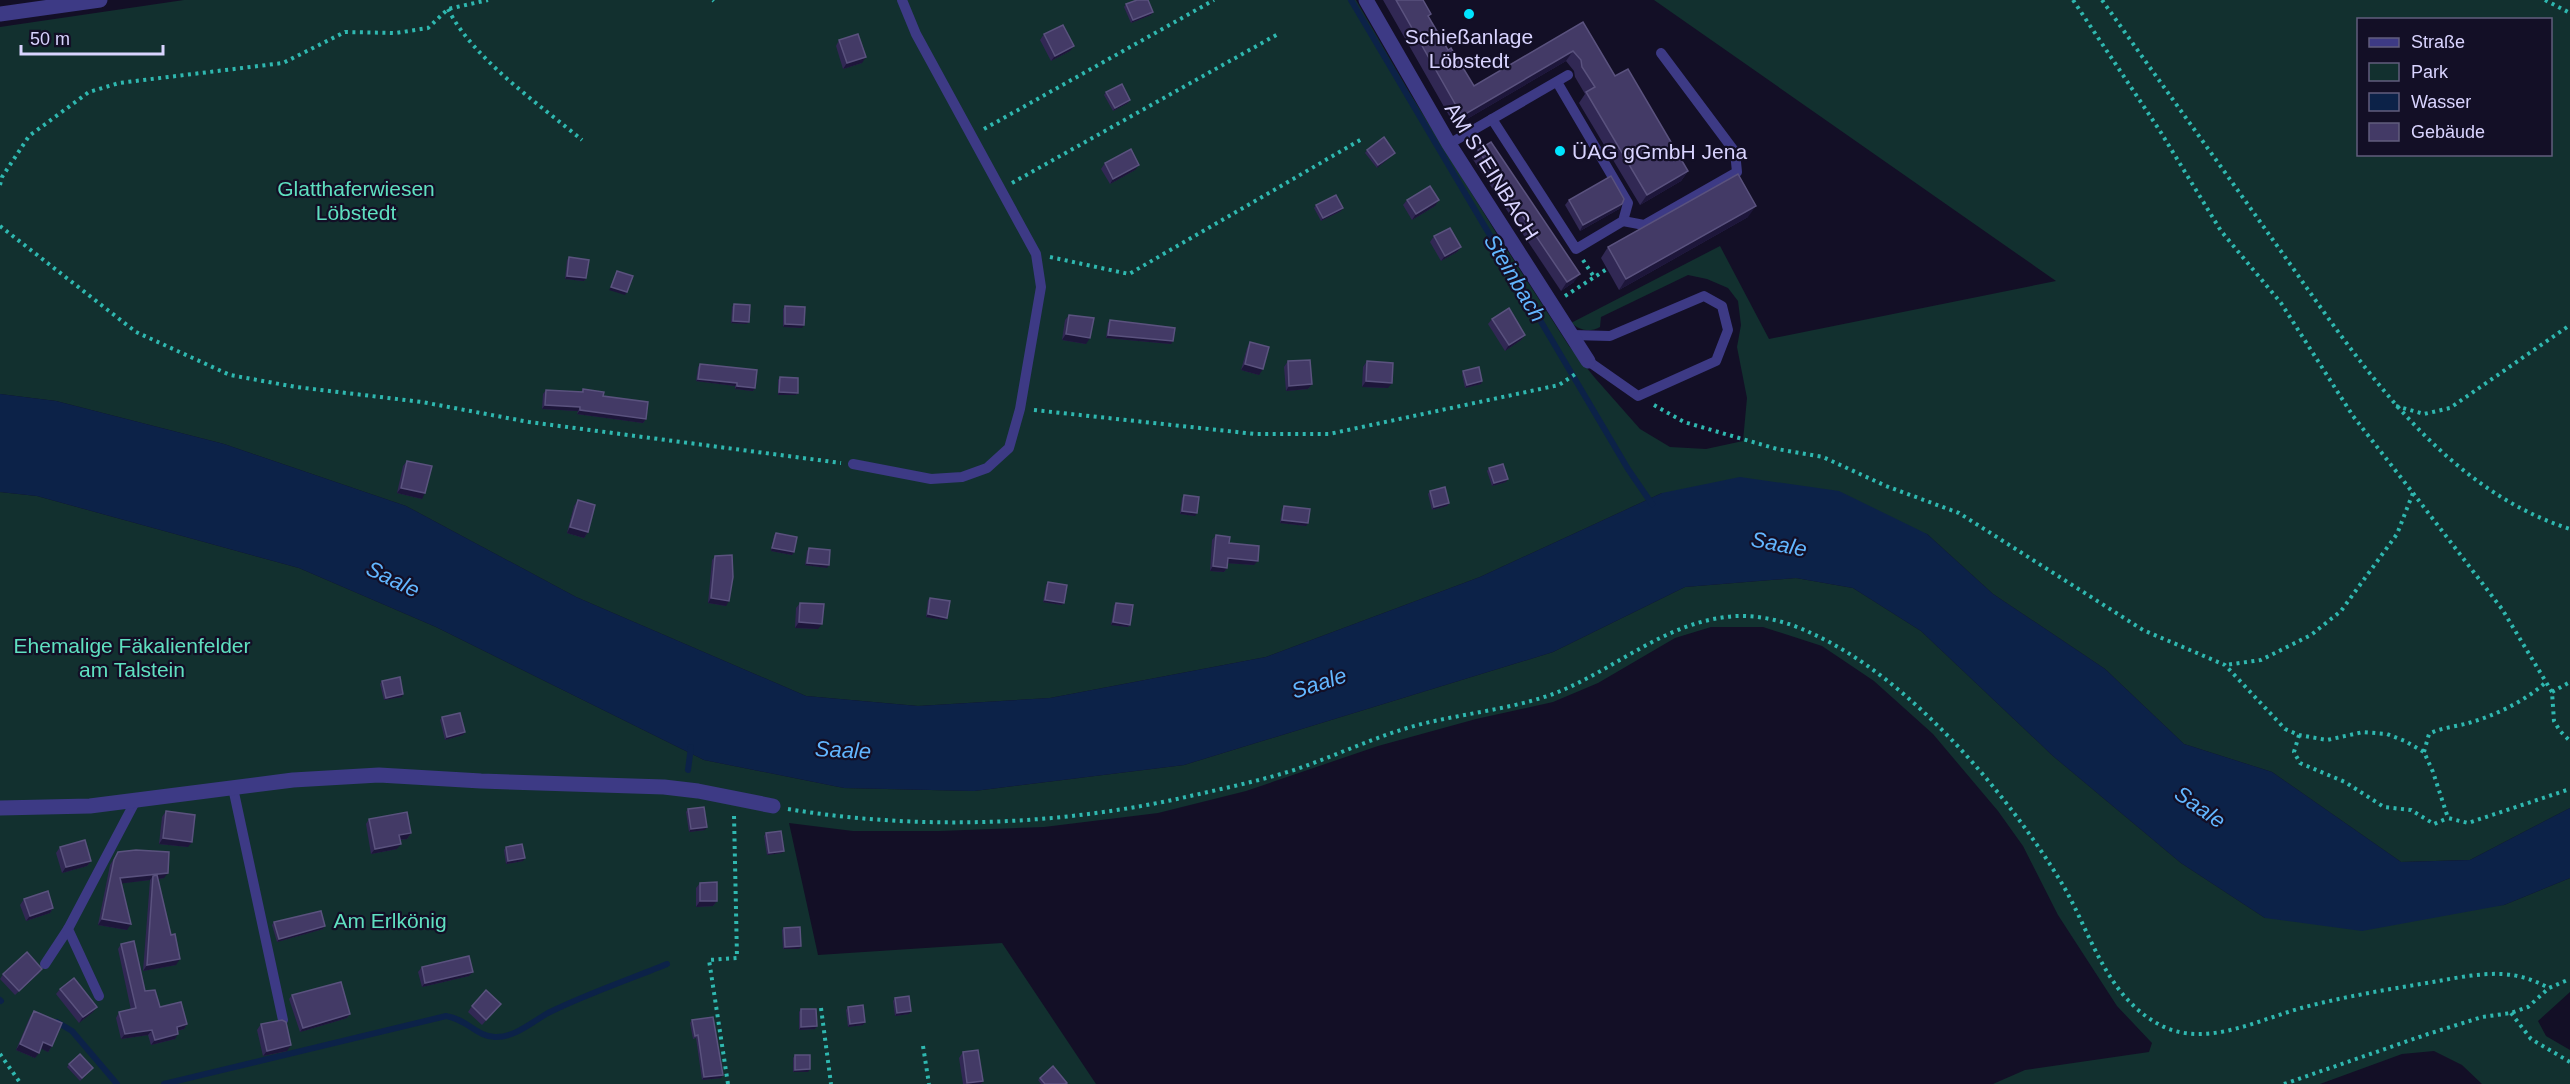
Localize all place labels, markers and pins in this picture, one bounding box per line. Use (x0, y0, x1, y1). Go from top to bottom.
marker: Schießanlage Löbstedt (1462, 7, 1476, 21)
place label: Schießanlage Löbstedt (1405, 25, 1533, 72)
place label: ÜAG gGmbH Jena (1572, 140, 1747, 163)
marker: ÜAG gGmbH Jena (1553, 144, 1567, 158)

